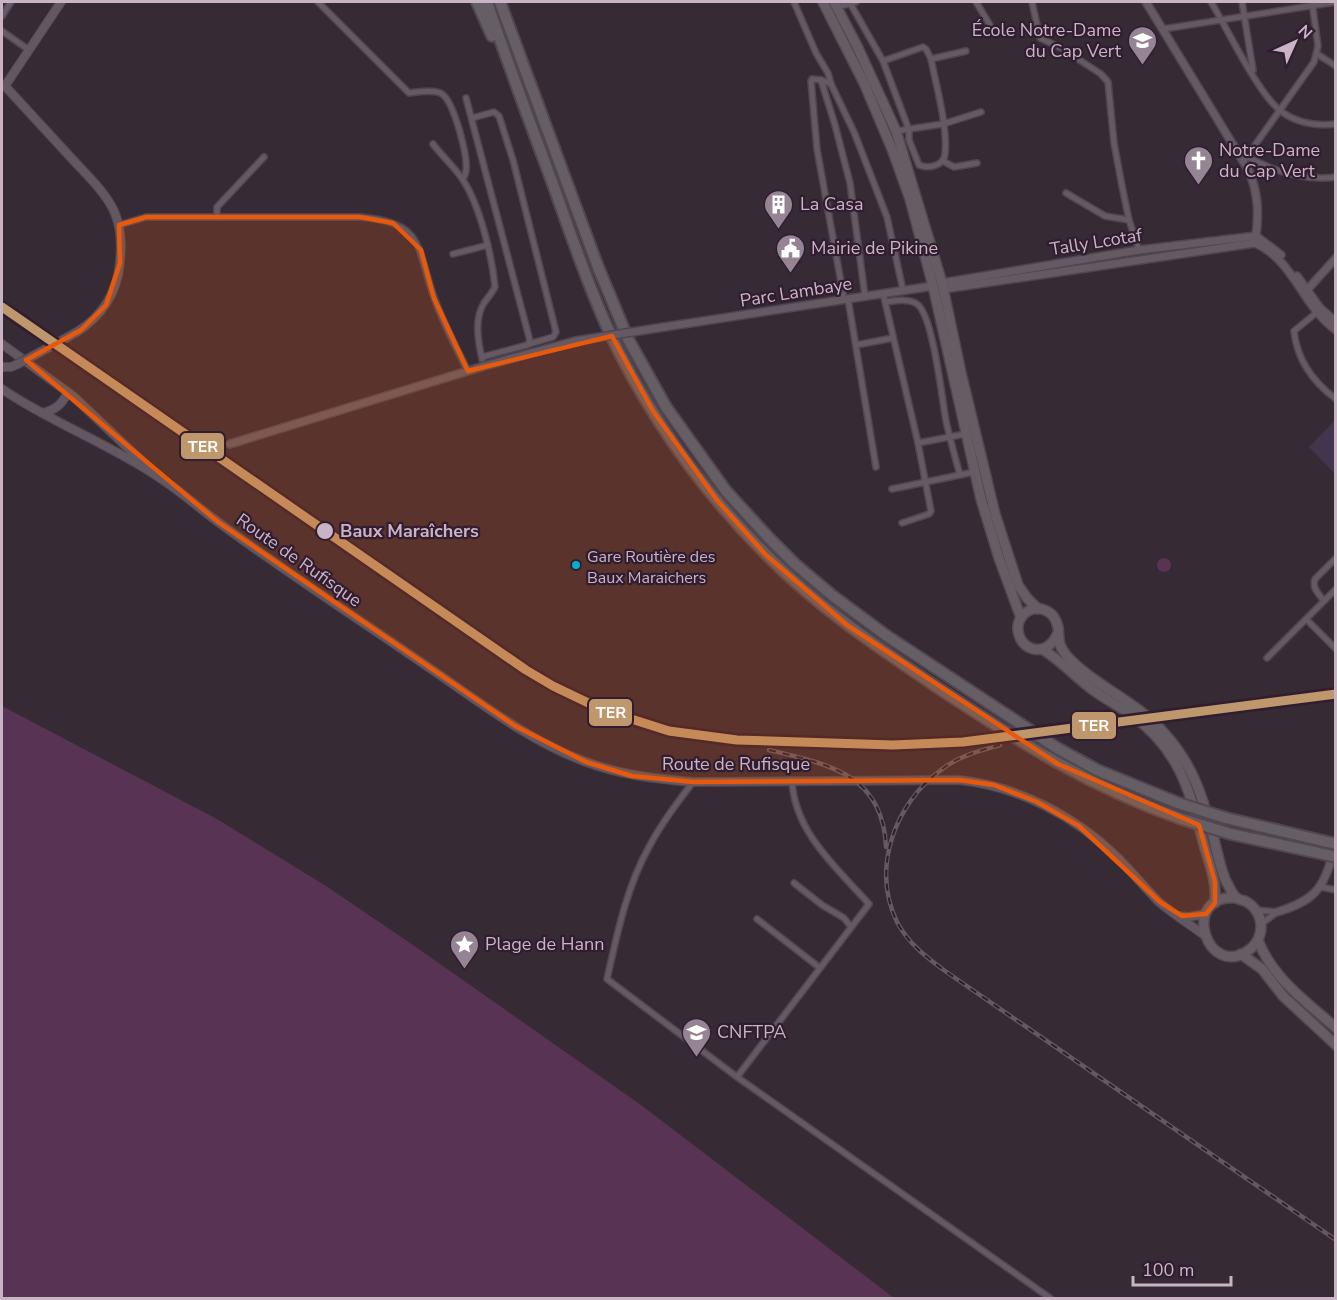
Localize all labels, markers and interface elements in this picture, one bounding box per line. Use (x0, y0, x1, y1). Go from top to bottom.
north arrow (1265, 12, 1325, 72)
place label: École Notre-Dame du Cap Vert (972, 18, 1122, 63)
text: N (1293, 20, 1317, 44)
school or university icon: École Notre-Dame du Cap Vert (1126, 24, 1158, 66)
place label: Notre-Dame du Cap Vert (1219, 138, 1320, 183)
church icon: Notre-Dame du Cap Vert (1182, 144, 1214, 186)
building icon: La Casa (763, 188, 795, 230)
place label: La Casa (800, 192, 864, 216)
street label: Tally Lcotaf (1048, 223, 1145, 261)
public building icon: Mairie de Pikine (774, 232, 806, 274)
place label: Mairie de Pikine (811, 236, 938, 260)
street label: Parc Lambaye (738, 271, 854, 313)
line badge: TER (180, 432, 225, 460)
text: TER (188, 436, 218, 458)
street label: Route de Rufisque (231, 508, 367, 612)
place label: Baux Maraîchers (340, 519, 479, 543)
marker: Baux Maraîchers (315, 521, 335, 541)
place label: Gare Routière des Baux Maraichers (587, 546, 715, 589)
marker: Gare Routière des Baux Maraichers (570, 559, 582, 571)
line badge: TER (588, 698, 633, 727)
text: TER (596, 702, 626, 724)
line badge: TER (1071, 711, 1117, 740)
text: TER (1079, 715, 1109, 737)
street label: Route de Rufisque (662, 752, 810, 776)
place icon: Plage de Hann (448, 928, 480, 970)
place label: Plage de Hann (485, 932, 604, 956)
school or university icon: CNFTPA (680, 1016, 712, 1058)
place label: CNFTPA (717, 1020, 786, 1044)
scale bar (1133, 1249, 1230, 1287)
text: 100 m (1142, 1258, 1194, 1282)

